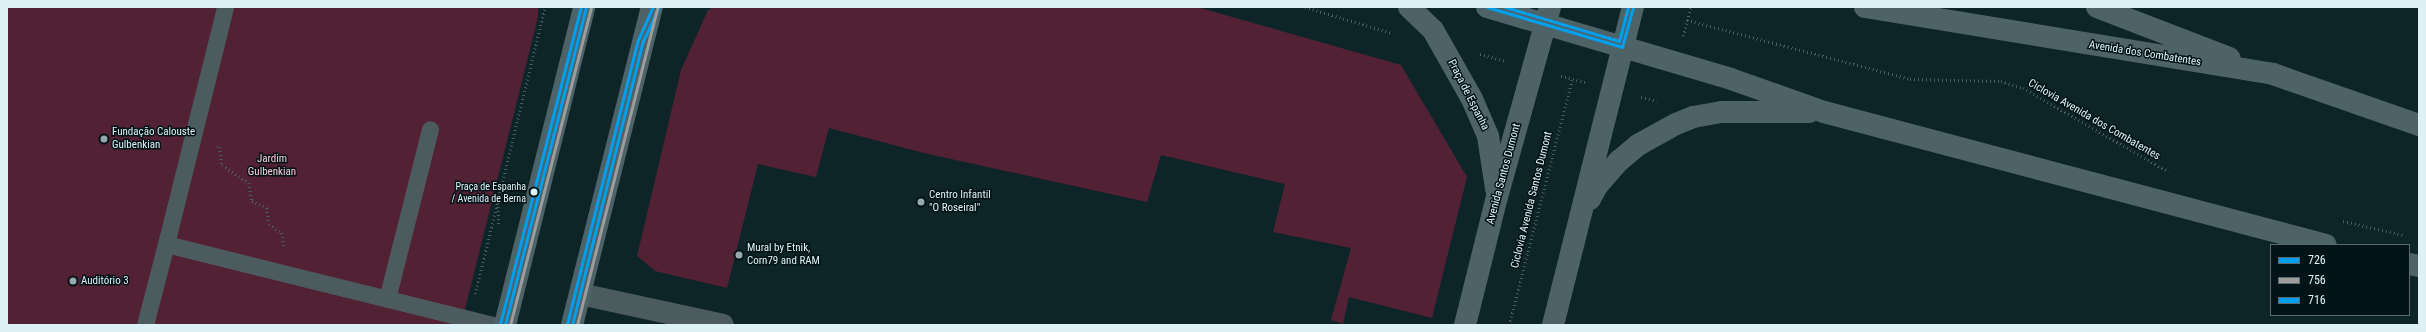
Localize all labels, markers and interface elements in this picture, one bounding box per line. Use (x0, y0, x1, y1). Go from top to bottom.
street label: Avenida dos Combatentes (2088, 39, 2202, 69)
street label: Praça de Espanha (1445, 57, 1491, 133)
street label: Ciclovia Avenida dos Combatentes (2026, 77, 2162, 163)
street label: Avenida Santos Dumont (1484, 122, 1524, 226)
place label: Fundação Calouste Gulbenkian (112, 126, 195, 152)
street label: Ciclovia Avenida Santos Dumont (1509, 130, 1555, 270)
marker: Fundação Calouste Gulbenkian (99, 134, 109, 144)
park label: Jardim Gulbenkian (248, 153, 296, 179)
place label: Praça de Espanha / Avenida de Berna (452, 180, 526, 204)
marker: Praça de Espanha / Avenida de Berna (529, 187, 539, 197)
place label: Centro Infantil "O Roseiral" (929, 189, 991, 215)
marker: Centro Infantil "O Roseiral" (916, 197, 926, 207)
place label: Mural by Etnik, Corn79 and RAM (747, 242, 820, 268)
legend (2270, 244, 2410, 316)
marker: Mural by Etnik, Corn79 and RAM (734, 250, 744, 260)
text: 726 (2308, 253, 2326, 267)
text: 756 (2308, 273, 2326, 287)
place label: Auditório 3 (81, 274, 129, 288)
marker: Auditório 3 (68, 276, 78, 286)
text: 716 (2308, 293, 2326, 307)

